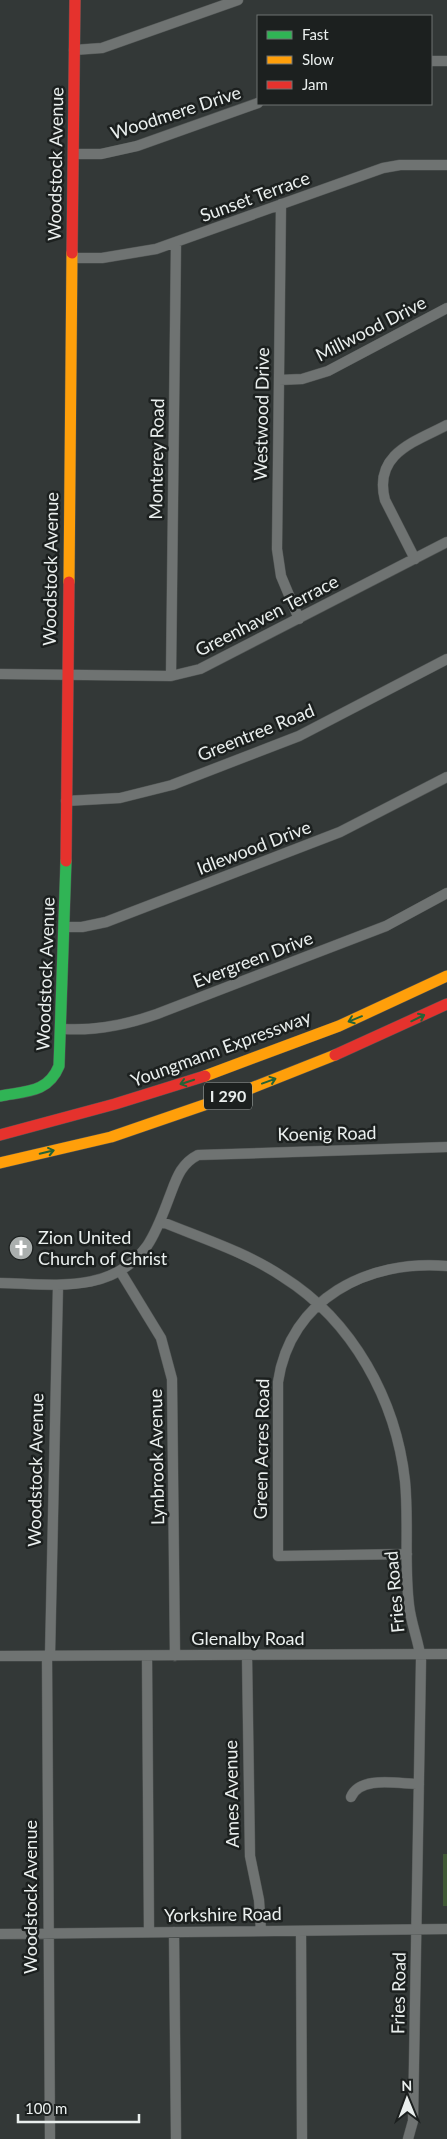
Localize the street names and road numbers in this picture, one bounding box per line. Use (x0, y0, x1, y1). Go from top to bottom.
street label: Woodmere Drive (108, 81, 244, 143)
street label: Woodstock Avenue (43, 87, 67, 241)
street label: Sunset Terrace (197, 166, 313, 226)
street label: Millwood Drive (311, 291, 430, 365)
street label: Westwood Drive (249, 347, 273, 481)
street label: Monterey Road (144, 398, 168, 520)
street label: Woodstock Avenue (38, 492, 62, 646)
street label: Greenhaven Terrace (191, 570, 342, 661)
street label: Greentree Road (194, 699, 317, 766)
street label: Idlewood Drive (193, 815, 314, 879)
street label: Woodstock Avenue (31, 897, 59, 1051)
street label: Evergreen Drive (189, 926, 316, 992)
street label: Youngmann Expressway (128, 1005, 314, 1091)
road number: I 290 (204, 1082, 252, 1110)
street label: Koenig Road (277, 1121, 377, 1145)
street label: Green Acres Road (249, 1378, 273, 1520)
street label: Lynbrook Avenue (144, 1389, 168, 1525)
street label: Woodstock Avenue (23, 1393, 47, 1547)
street label: Fries Road (379, 1550, 409, 1634)
street label: Glenalby Road (191, 1627, 305, 1649)
street label: Ames Avenue (219, 1740, 243, 1848)
street label: Woodstock Avenue (19, 1820, 41, 1974)
street label: Yorkshire Road (164, 1902, 282, 1926)
street label: Fries Road (386, 1952, 410, 2034)

